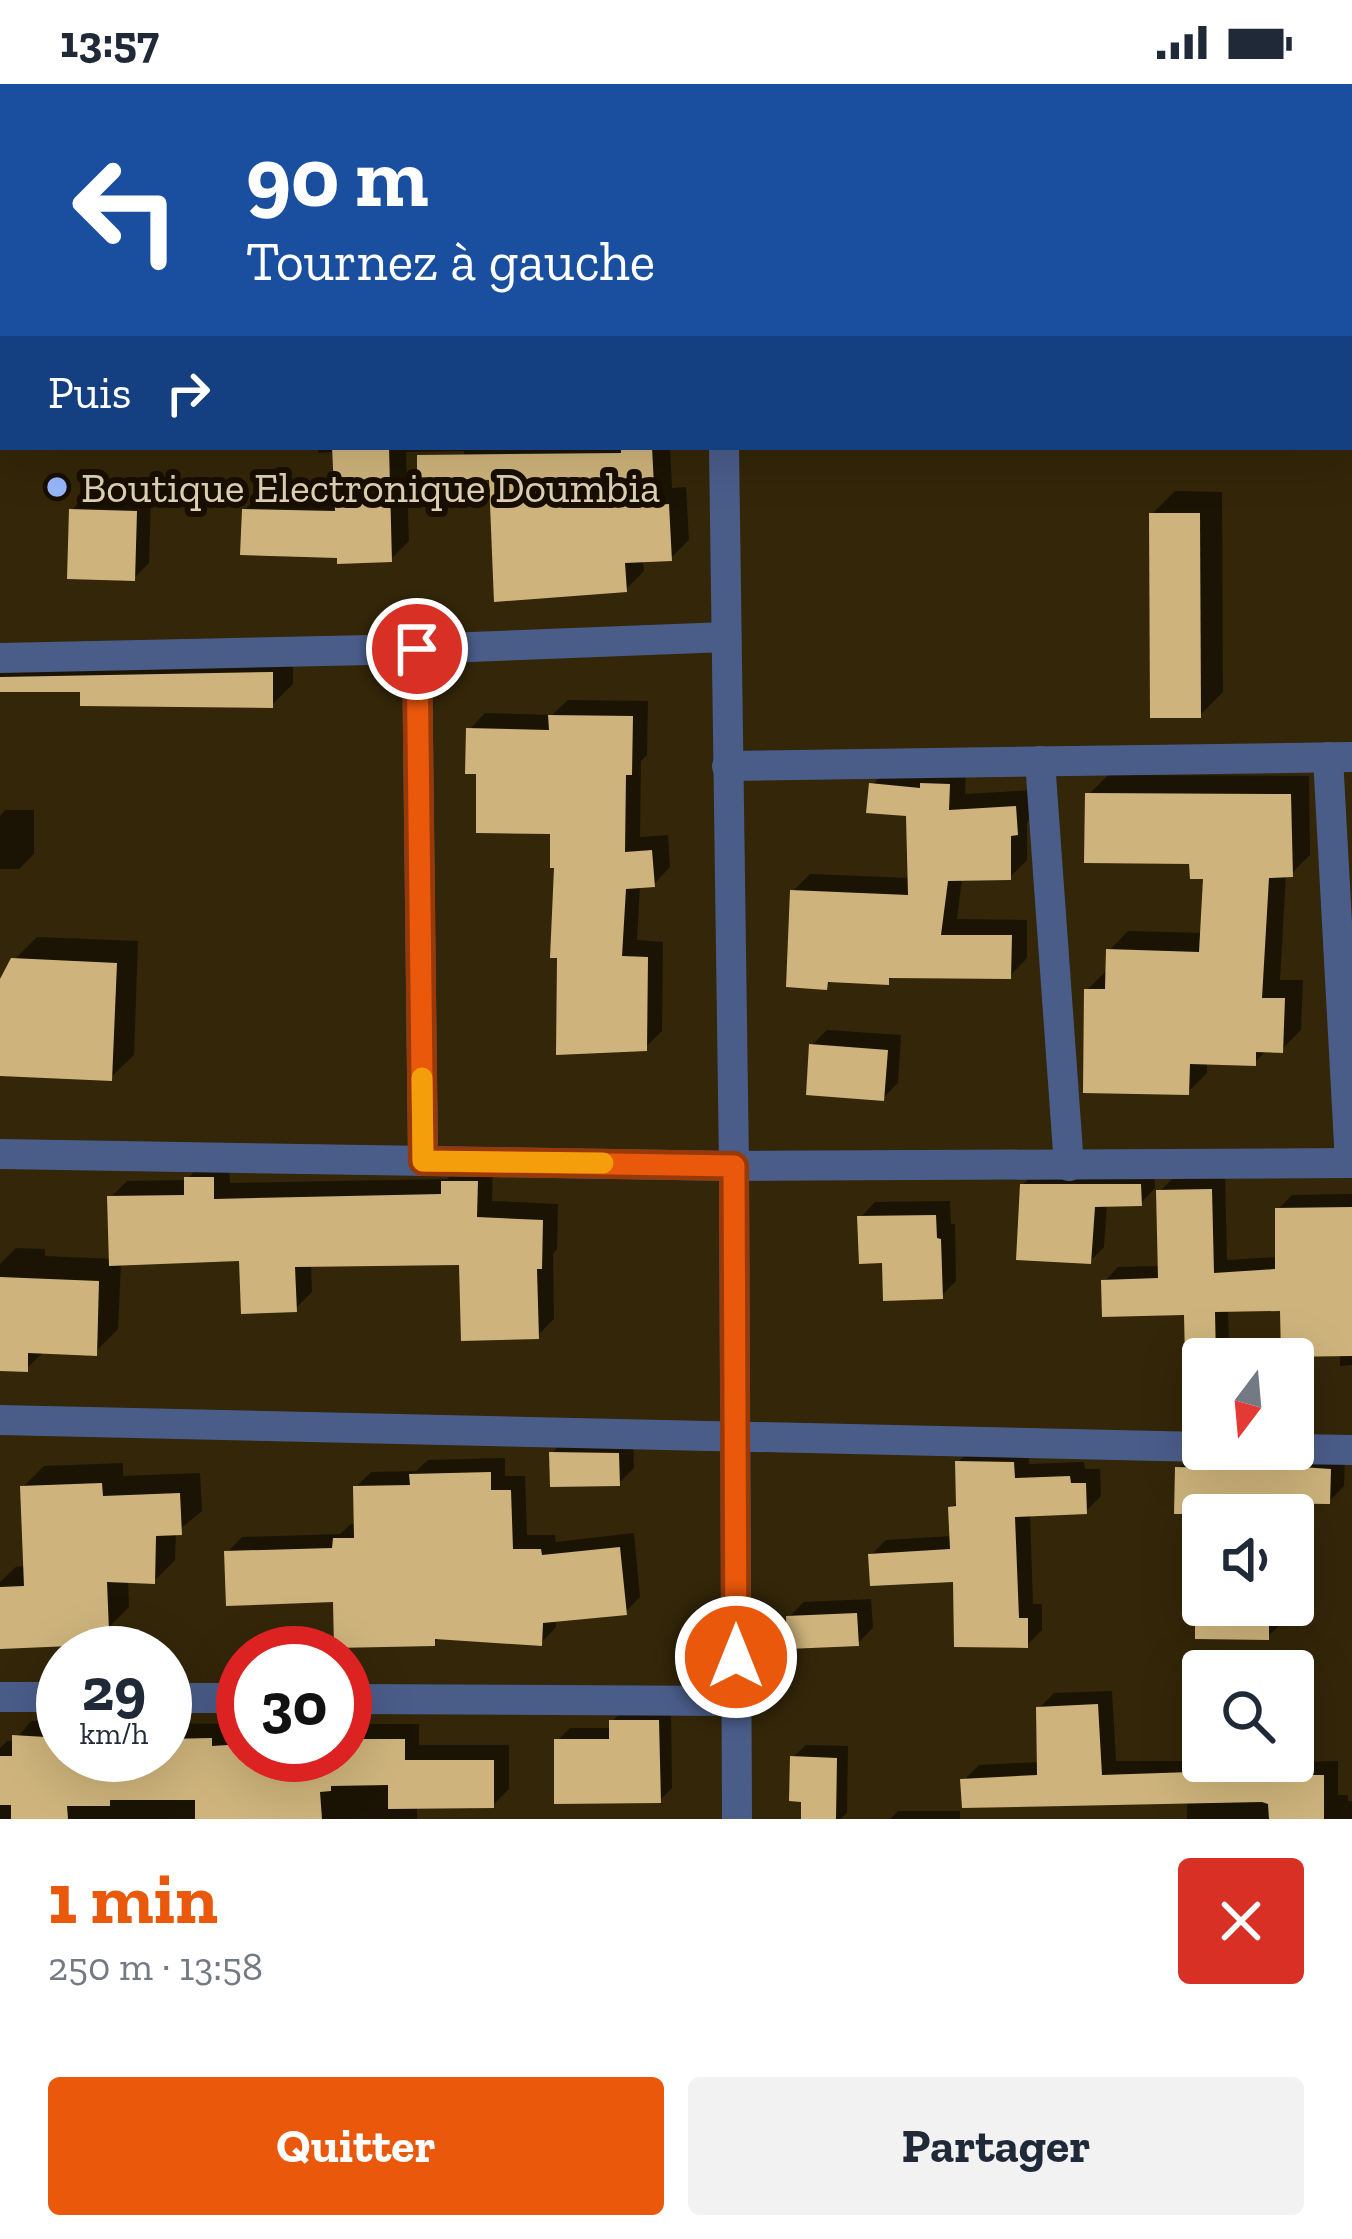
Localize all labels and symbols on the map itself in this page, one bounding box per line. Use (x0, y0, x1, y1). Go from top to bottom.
place label: Boutique Electronique Doumbia (81, 462, 660, 513)
marker: Boutique Electronique Doumbia (44, 474, 70, 500)
pin (366, 598, 468, 700)
north arrow (1182, 1338, 1314, 1470)
position arrow (673, 1594, 799, 1720)
speed limit sign: 30 (216, 1626, 372, 1782)

